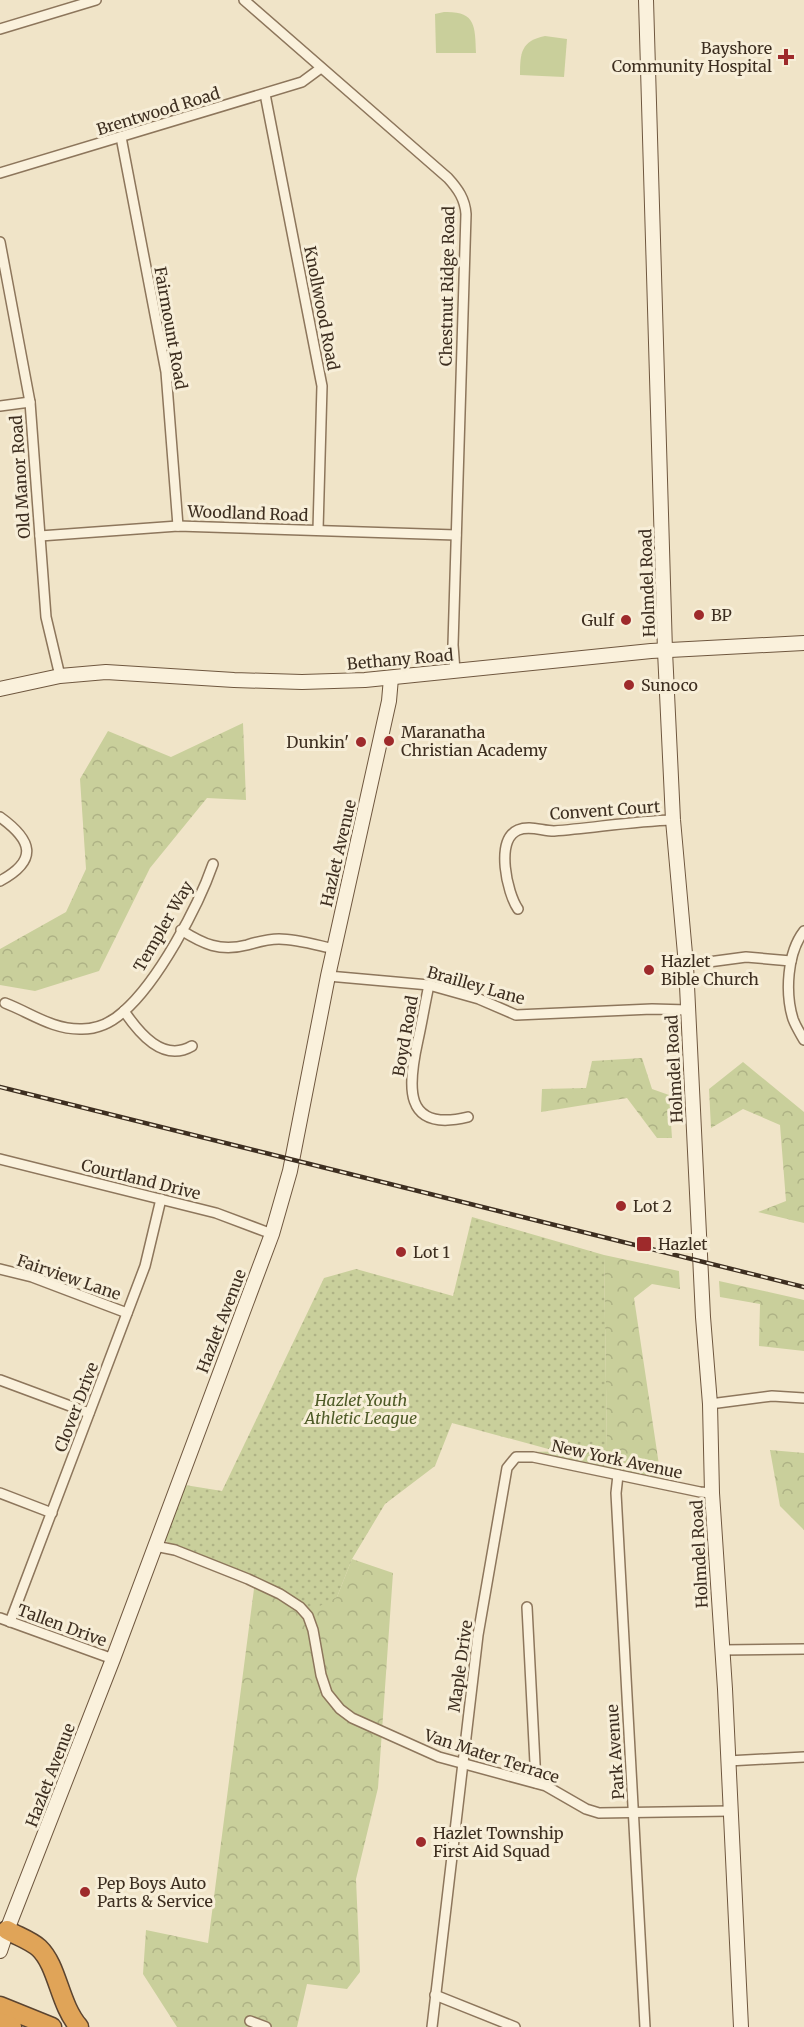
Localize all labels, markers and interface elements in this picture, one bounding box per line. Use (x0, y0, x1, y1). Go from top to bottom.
place label: Bayshore Community Hospital (612, 38, 772, 76)
marker: Bayshore Community Hospital (777, 48, 795, 66)
street label: Brentwood Road (94, 83, 222, 139)
street label: Chestnut Ridge Road (436, 205, 458, 366)
street label: Knollwood Road (300, 244, 344, 372)
street label: Fairmount Road (150, 265, 192, 391)
street label: Old Manor Road (6, 414, 34, 539)
street label: Woodland Road (186, 501, 309, 525)
street label: Holmdel Road (635, 528, 659, 637)
place label: BP (711, 605, 732, 625)
marker: BP (692, 608, 706, 622)
place label: Gulf (581, 610, 615, 630)
marker: Gulf (619, 613, 633, 627)
street label: Bethany Road (346, 644, 454, 674)
place label: Sunoco (641, 675, 698, 695)
marker: Sunoco (622, 678, 636, 692)
place label: Maranatha Christian Academy (401, 722, 548, 760)
place label: Dunkin' (286, 732, 349, 752)
marker: Maranatha Christian Academy (382, 734, 396, 748)
marker: Dunkin' (354, 735, 368, 749)
street label: Convent Court (549, 796, 662, 824)
street label: Hazlet Avenue (316, 797, 360, 909)
street label: Templer Way (129, 877, 197, 975)
place label: Hazlet Bible Church (661, 951, 759, 989)
street label: Brailley Lane (425, 961, 527, 1009)
marker: Hazlet Bible Church (642, 963, 656, 977)
street label: Boyd Road (388, 994, 422, 1078)
street label: Holmdel Road (661, 1014, 687, 1124)
street label: Courtland Drive (79, 1155, 203, 1203)
place label: Lot 2 (633, 1196, 672, 1216)
marker: Lot 2 (614, 1199, 628, 1213)
place label: Hazlet (658, 1234, 708, 1254)
marker: Hazlet (635, 1235, 653, 1253)
place label: Lot 1 (413, 1242, 450, 1262)
marker: Lot 1 (394, 1245, 408, 1259)
street label: Fairview Lane (14, 1250, 124, 1304)
street label: Hazlet Avenue (192, 1266, 250, 1376)
street label: Clover Drive (50, 1359, 102, 1455)
park label: Hazlet Youth Athletic League (303, 1390, 417, 1428)
street label: New York Avenue (550, 1435, 684, 1483)
street label: Holmdel Road (686, 1499, 712, 1609)
street label: Tallen Drive (15, 1600, 109, 1650)
street label: Maple Drive (444, 1619, 476, 1713)
street label: Park Avenue (602, 1704, 628, 1800)
street label: Hazlet Avenue (21, 1720, 79, 1830)
street label: Van Mater Terrace (421, 1724, 562, 1787)
place label: Hazlet Township First Aid Squad (433, 1823, 564, 1861)
marker: Hazlet Township First Aid Squad (414, 1835, 428, 1849)
place label: Pep Boys Auto Parts & Service (97, 1873, 213, 1911)
marker: Pep Boys Auto Parts & Service (78, 1885, 92, 1899)

